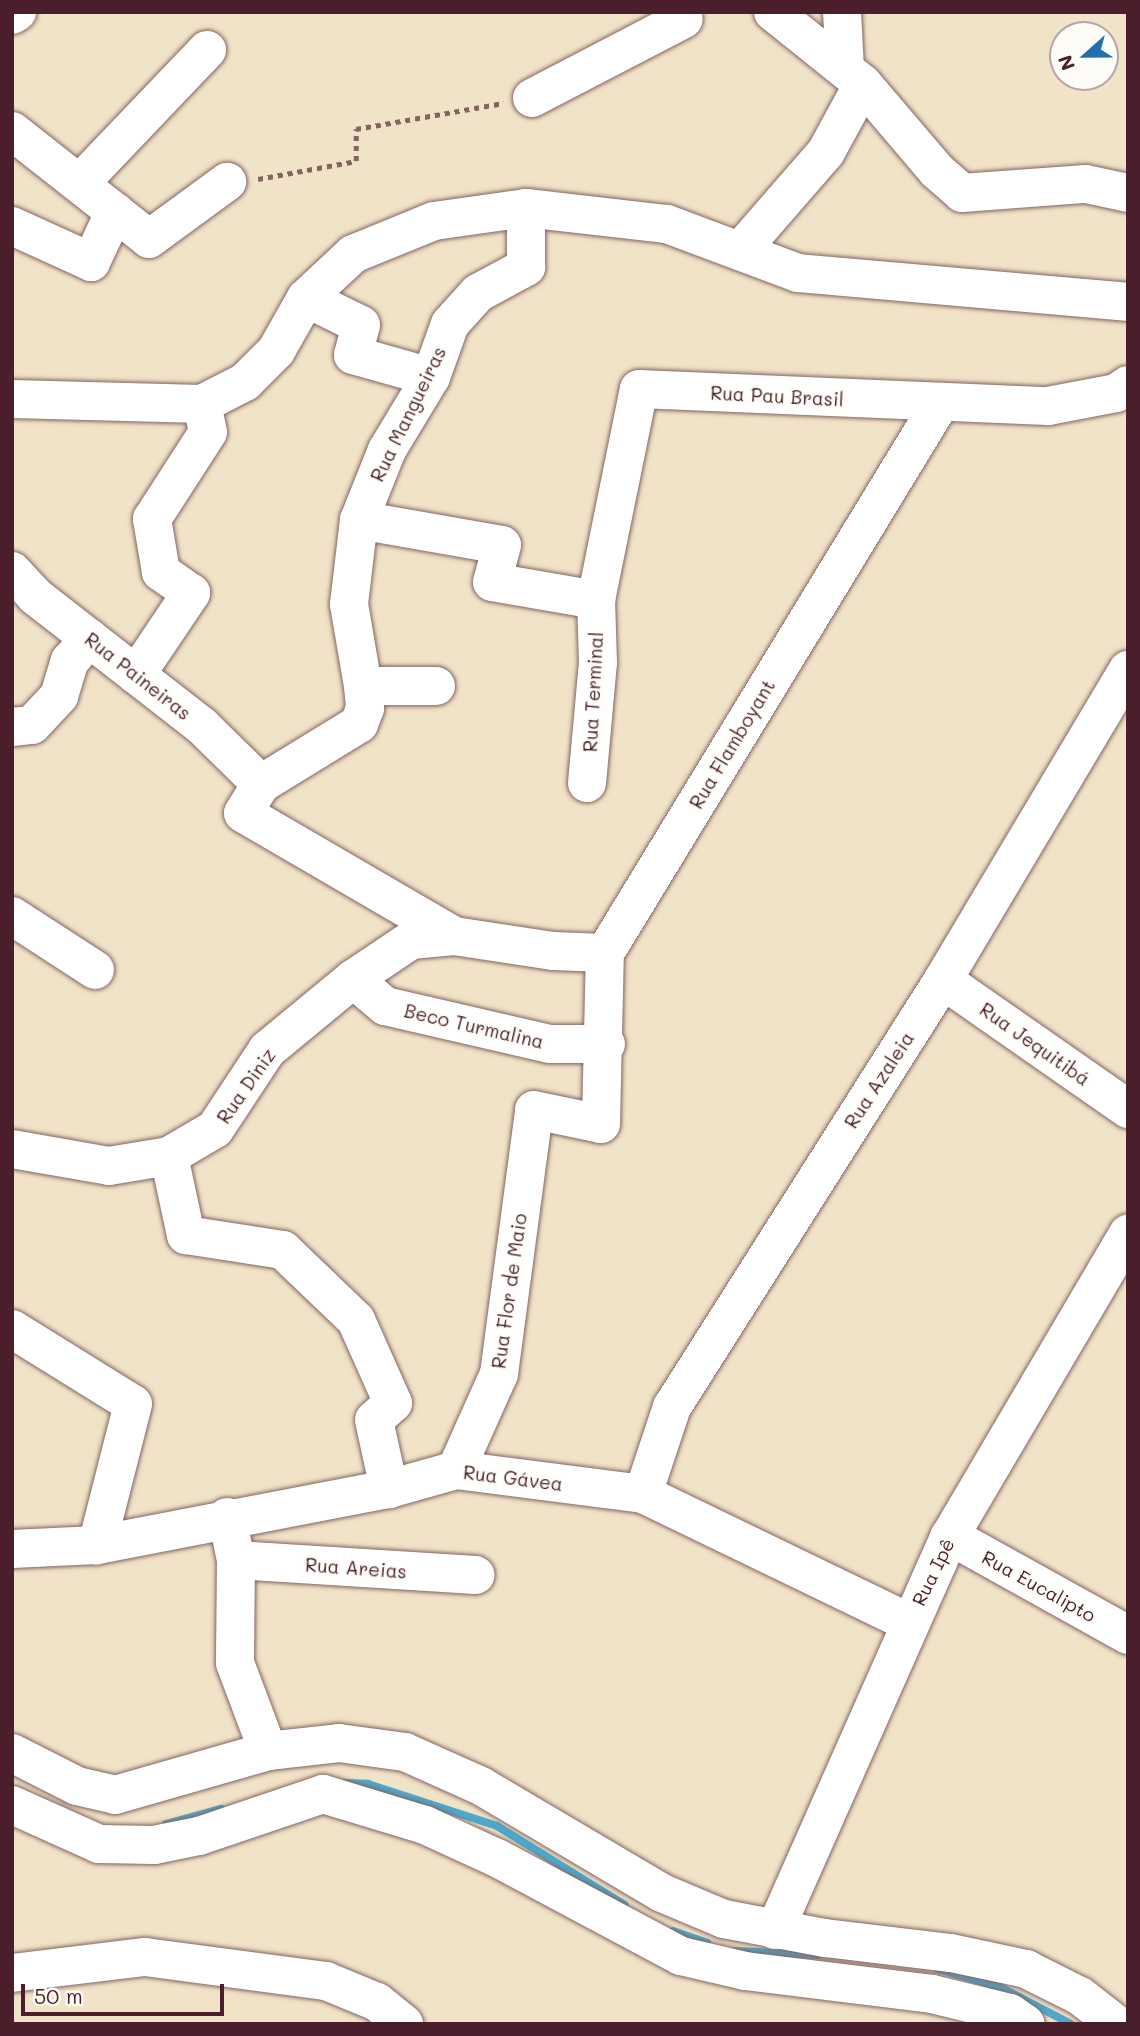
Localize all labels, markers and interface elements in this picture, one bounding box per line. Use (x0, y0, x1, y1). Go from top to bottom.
north arrow (1049, 21, 1119, 91)
text: N (1052, 52, 1080, 74)
street label: Rua Mangueiras (365, 343, 451, 485)
street label: Rua Pau Brasil (710, 381, 844, 411)
street label: Rua Paineiras (80, 627, 196, 725)
street label: Rua Terminal (578, 631, 608, 753)
street label: Rua Flamboyant (684, 675, 780, 813)
street label: Rua Jequitibá (976, 998, 1094, 1090)
street label: Beco Turmalina (402, 999, 546, 1053)
street label: Rua Azaleia (839, 1028, 919, 1132)
street label: Rua Diniz (212, 1044, 280, 1128)
street label: Rua Flor de Maio (487, 1212, 531, 1370)
street label: Rua Gávea (462, 1461, 564, 1495)
street label: Rua Ipê (907, 1535, 959, 1609)
street label: Rua Eucalipto (978, 1545, 1100, 1627)
street label: Rua Areias (304, 1553, 408, 1583)
scale bar (24, 1969, 228, 2013)
text: 50 m (34, 1982, 83, 2009)

